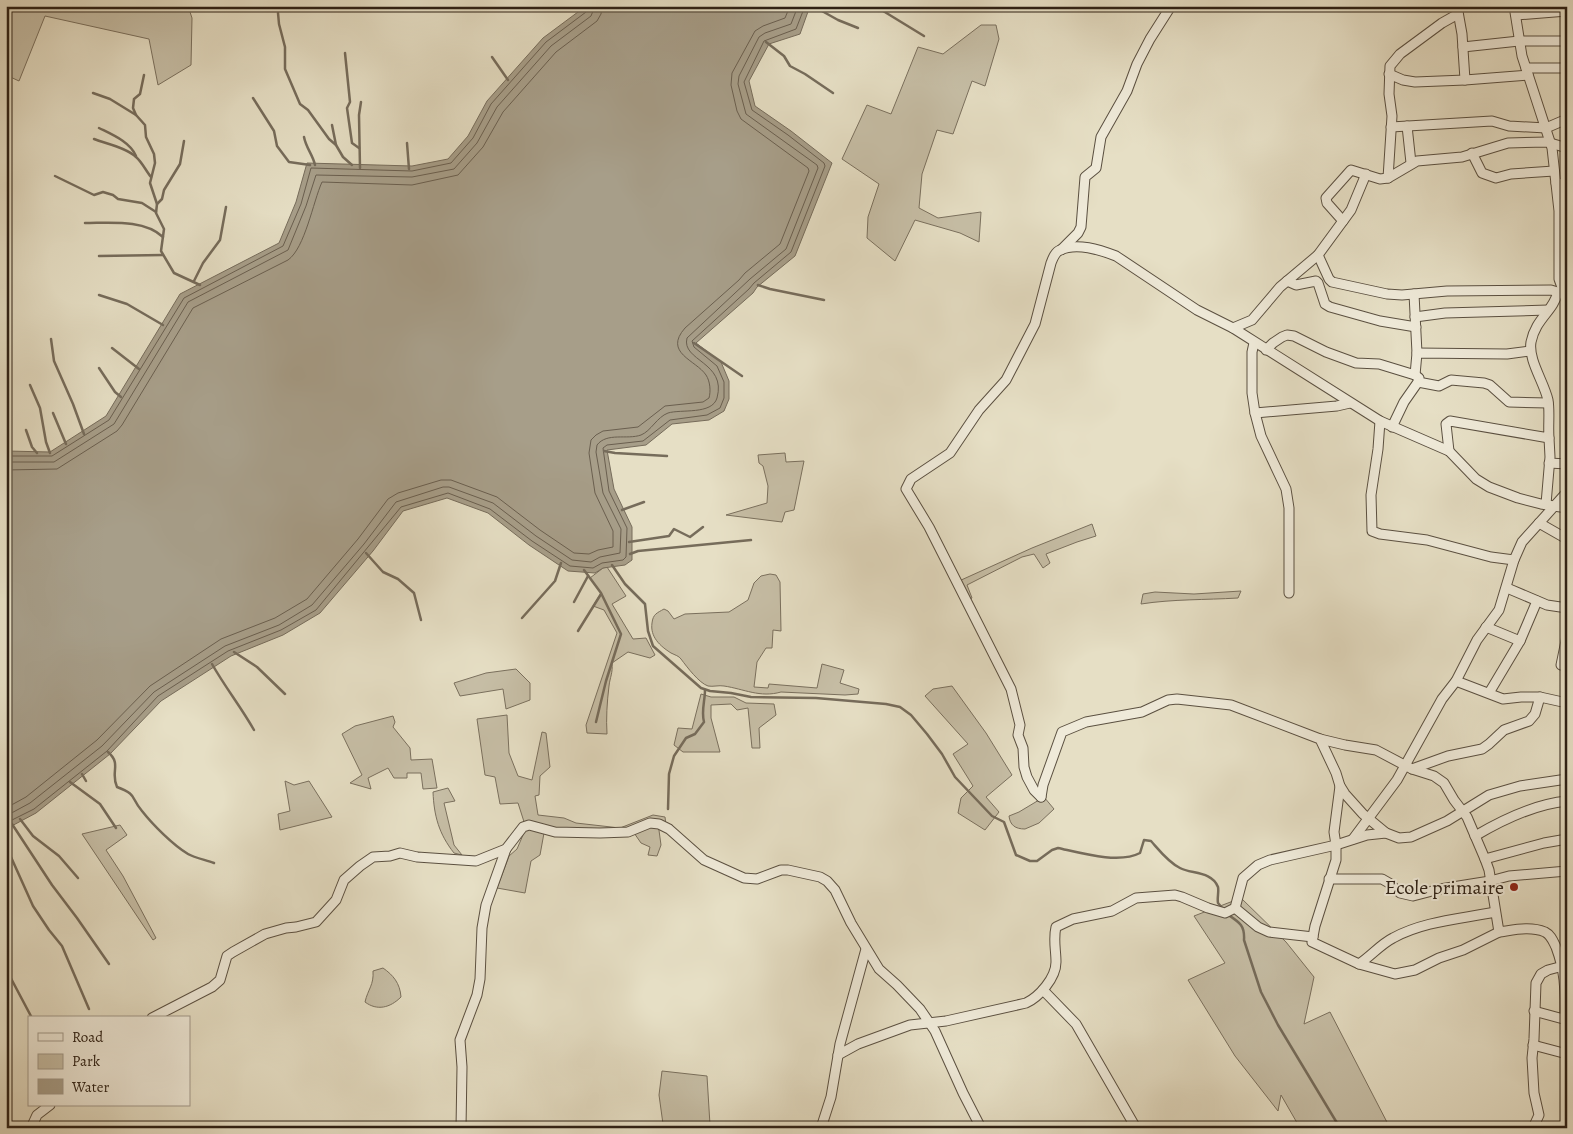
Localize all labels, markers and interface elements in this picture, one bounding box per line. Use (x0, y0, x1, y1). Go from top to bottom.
place label: Ecole primaire (1385, 874, 1504, 901)
marker: Ecole primaire (1508, 881, 1520, 893)
legend (28, 1016, 190, 1106)
text: Road (72, 1027, 104, 1047)
text: Park (72, 1051, 101, 1071)
text: Water (71, 1077, 109, 1097)

